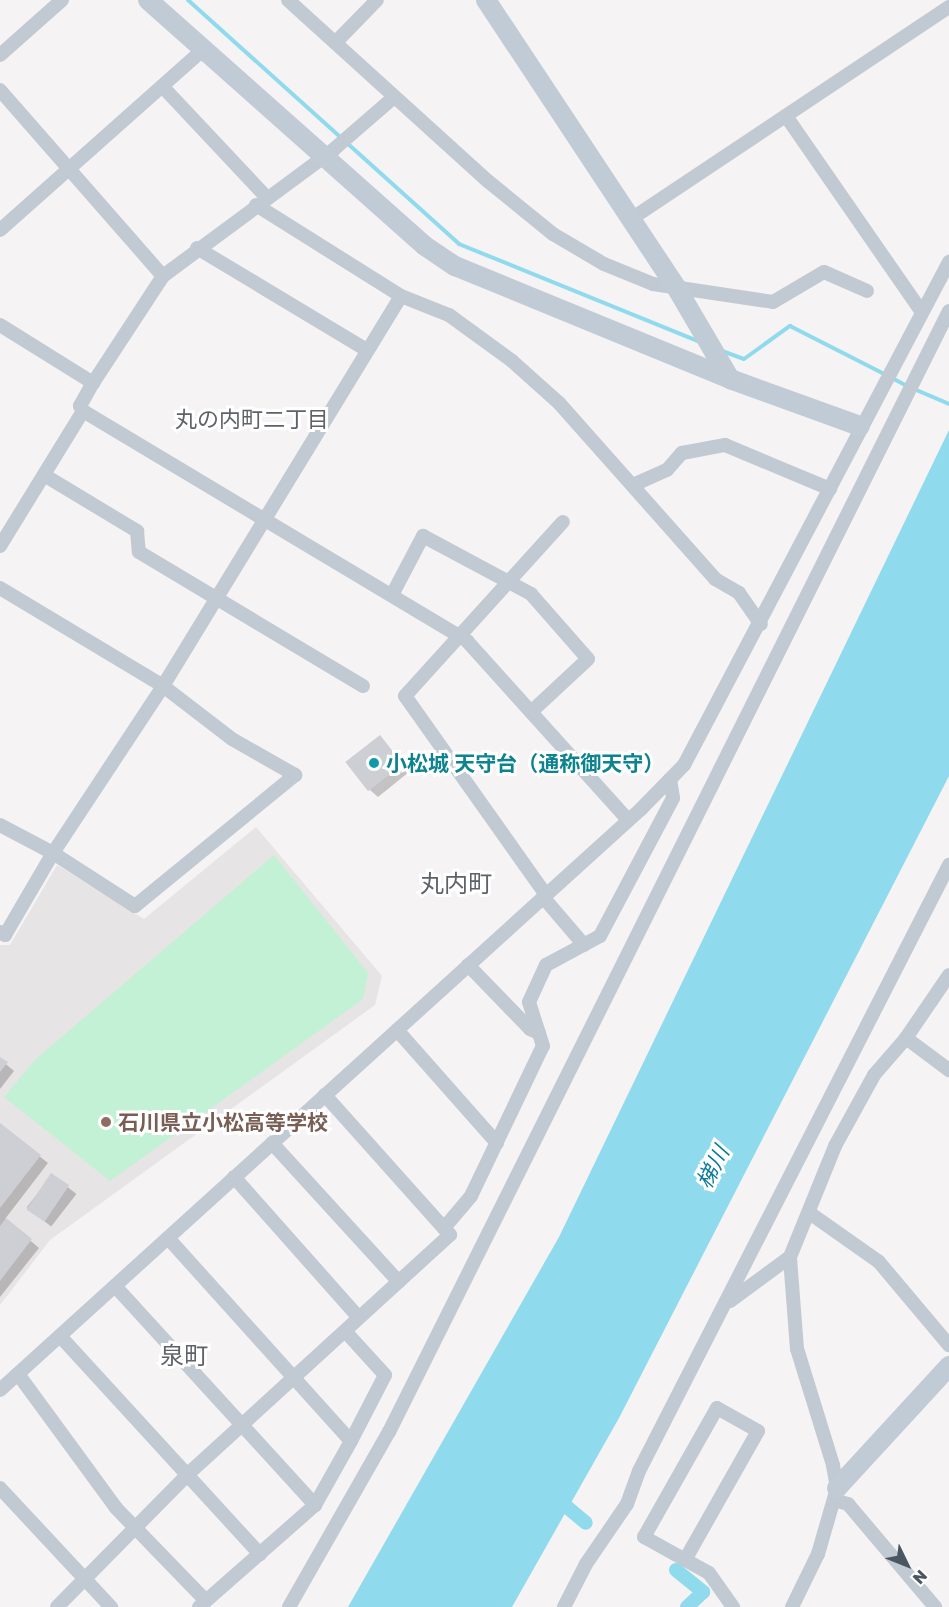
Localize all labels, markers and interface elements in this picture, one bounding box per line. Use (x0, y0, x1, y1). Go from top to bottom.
district label: 丸の内町二丁目 (175, 406, 329, 432)
place label: 小松城 天守台（通称御天守） (386, 750, 664, 776)
marker: 小松城 天守台（通称御天守） (367, 756, 381, 770)
district label: 丸内町 (420, 869, 492, 897)
place label: 石川県立小松高等学校 (118, 1109, 328, 1135)
marker: 石川県立小松高等学校 (99, 1115, 113, 1129)
water label: 梯川 (690, 1141, 734, 1193)
district label: 泉町 (160, 1341, 208, 1369)
north arrow (877, 1535, 937, 1595)
text: N (909, 1566, 932, 1589)

